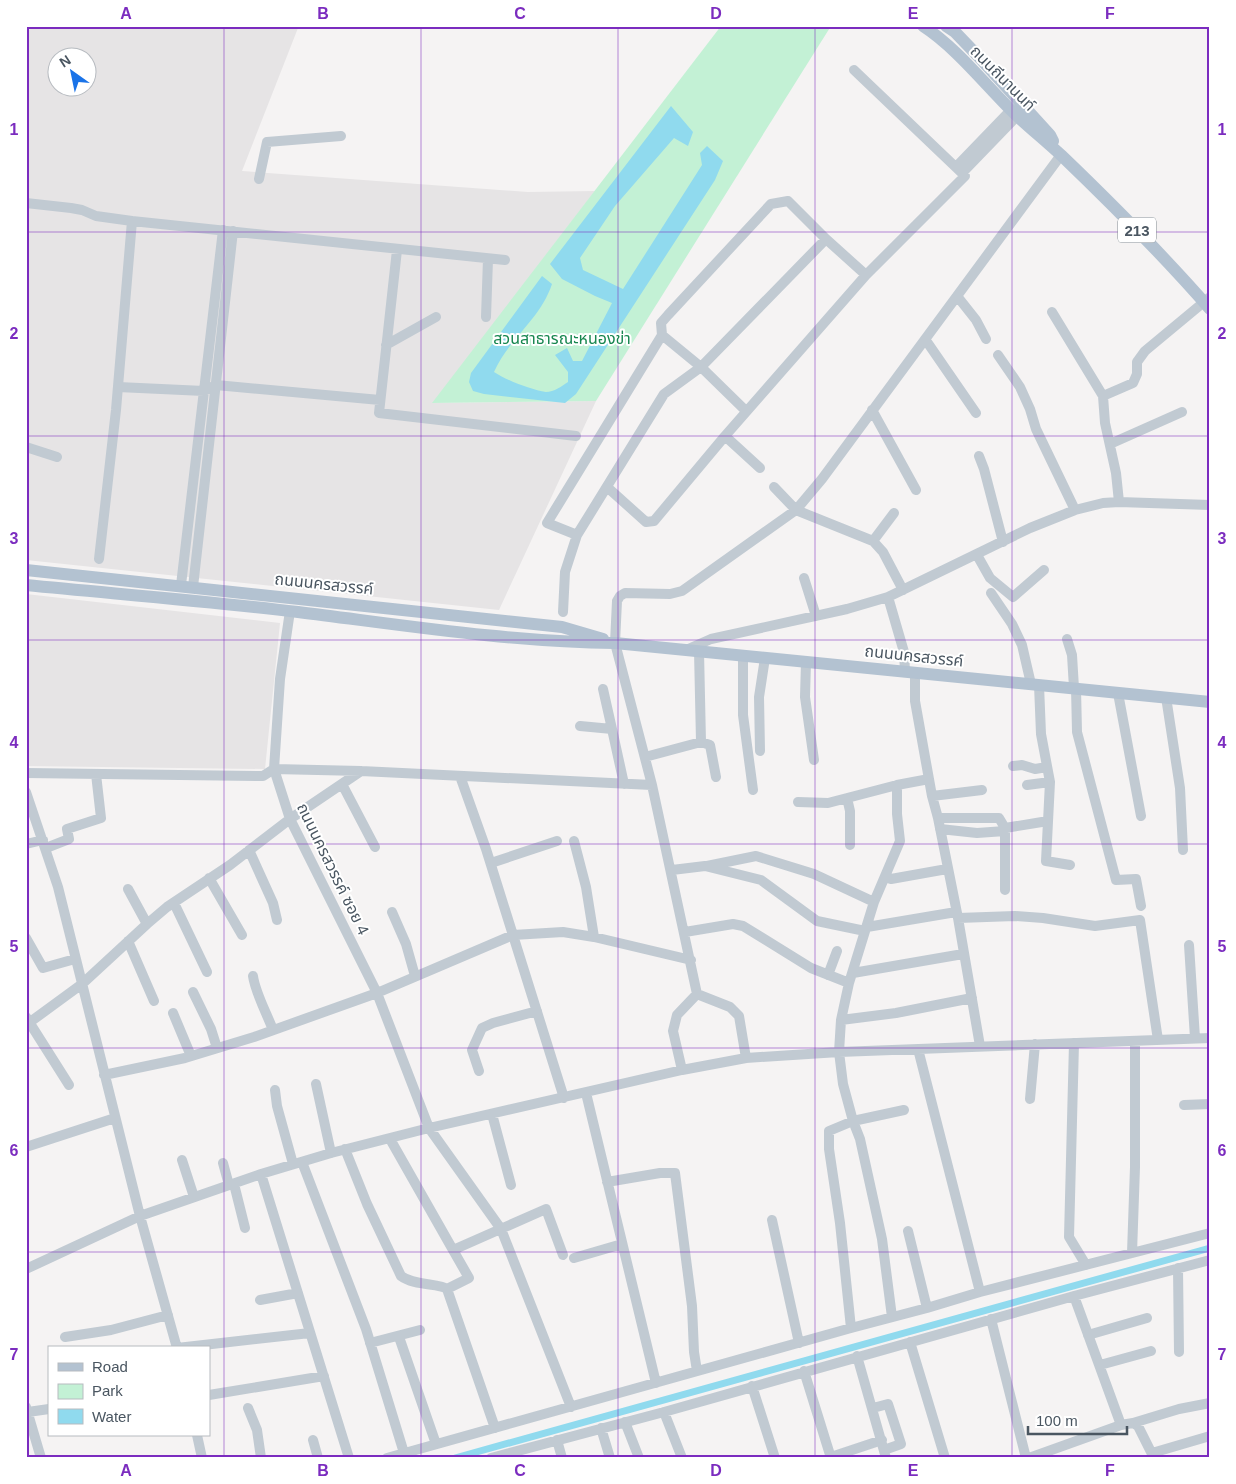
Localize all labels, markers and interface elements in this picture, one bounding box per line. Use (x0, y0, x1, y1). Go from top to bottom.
text: A (120, 5, 132, 22)
text: B (317, 5, 329, 22)
text: C (514, 5, 526, 22)
text: D (710, 5, 722, 22)
text: E (908, 5, 919, 22)
text: F (1105, 5, 1115, 22)
street label: ถนนถีนานนท์ (967, 42, 1039, 114)
north arrow (48, 48, 98, 98)
text: N (56, 52, 74, 71)
text: 1 (10, 121, 19, 138)
text: 1 (1218, 121, 1227, 138)
road number: 213 (1118, 218, 1156, 242)
text: 2 (10, 325, 19, 342)
text: 2 (1218, 325, 1227, 342)
park label: สวนสาธารณะหนองข่า (493, 330, 631, 347)
text: 3 (10, 530, 19, 547)
text: 3 (1218, 530, 1227, 547)
street label: ถนนนครสวรรค์ (274, 570, 374, 598)
street label: ถนนนครสวรรค์ (864, 642, 964, 670)
text: 4 (10, 734, 19, 751)
text: 4 (1218, 734, 1227, 751)
street label: ถนนนครสวรรค์ ซอย 4 (294, 800, 372, 938)
text: 5 (10, 938, 19, 955)
text: 5 (1218, 938, 1227, 955)
text: 6 (10, 1142, 19, 1159)
text: 6 (1218, 1142, 1227, 1159)
text: 7 (10, 1346, 19, 1363)
legend (48, 1346, 210, 1436)
text: 7 (1218, 1346, 1227, 1363)
text: Road (92, 1358, 128, 1375)
text: Park (92, 1382, 123, 1399)
scale bar (1028, 1404, 1127, 1436)
text: Water (92, 1408, 131, 1425)
text: 100 m (1036, 1412, 1078, 1429)
text: A (120, 1462, 132, 1479)
text: B (317, 1462, 329, 1479)
text: C (514, 1462, 526, 1479)
text: D (710, 1462, 722, 1479)
text: E (908, 1462, 919, 1479)
text: F (1105, 1462, 1115, 1479)

